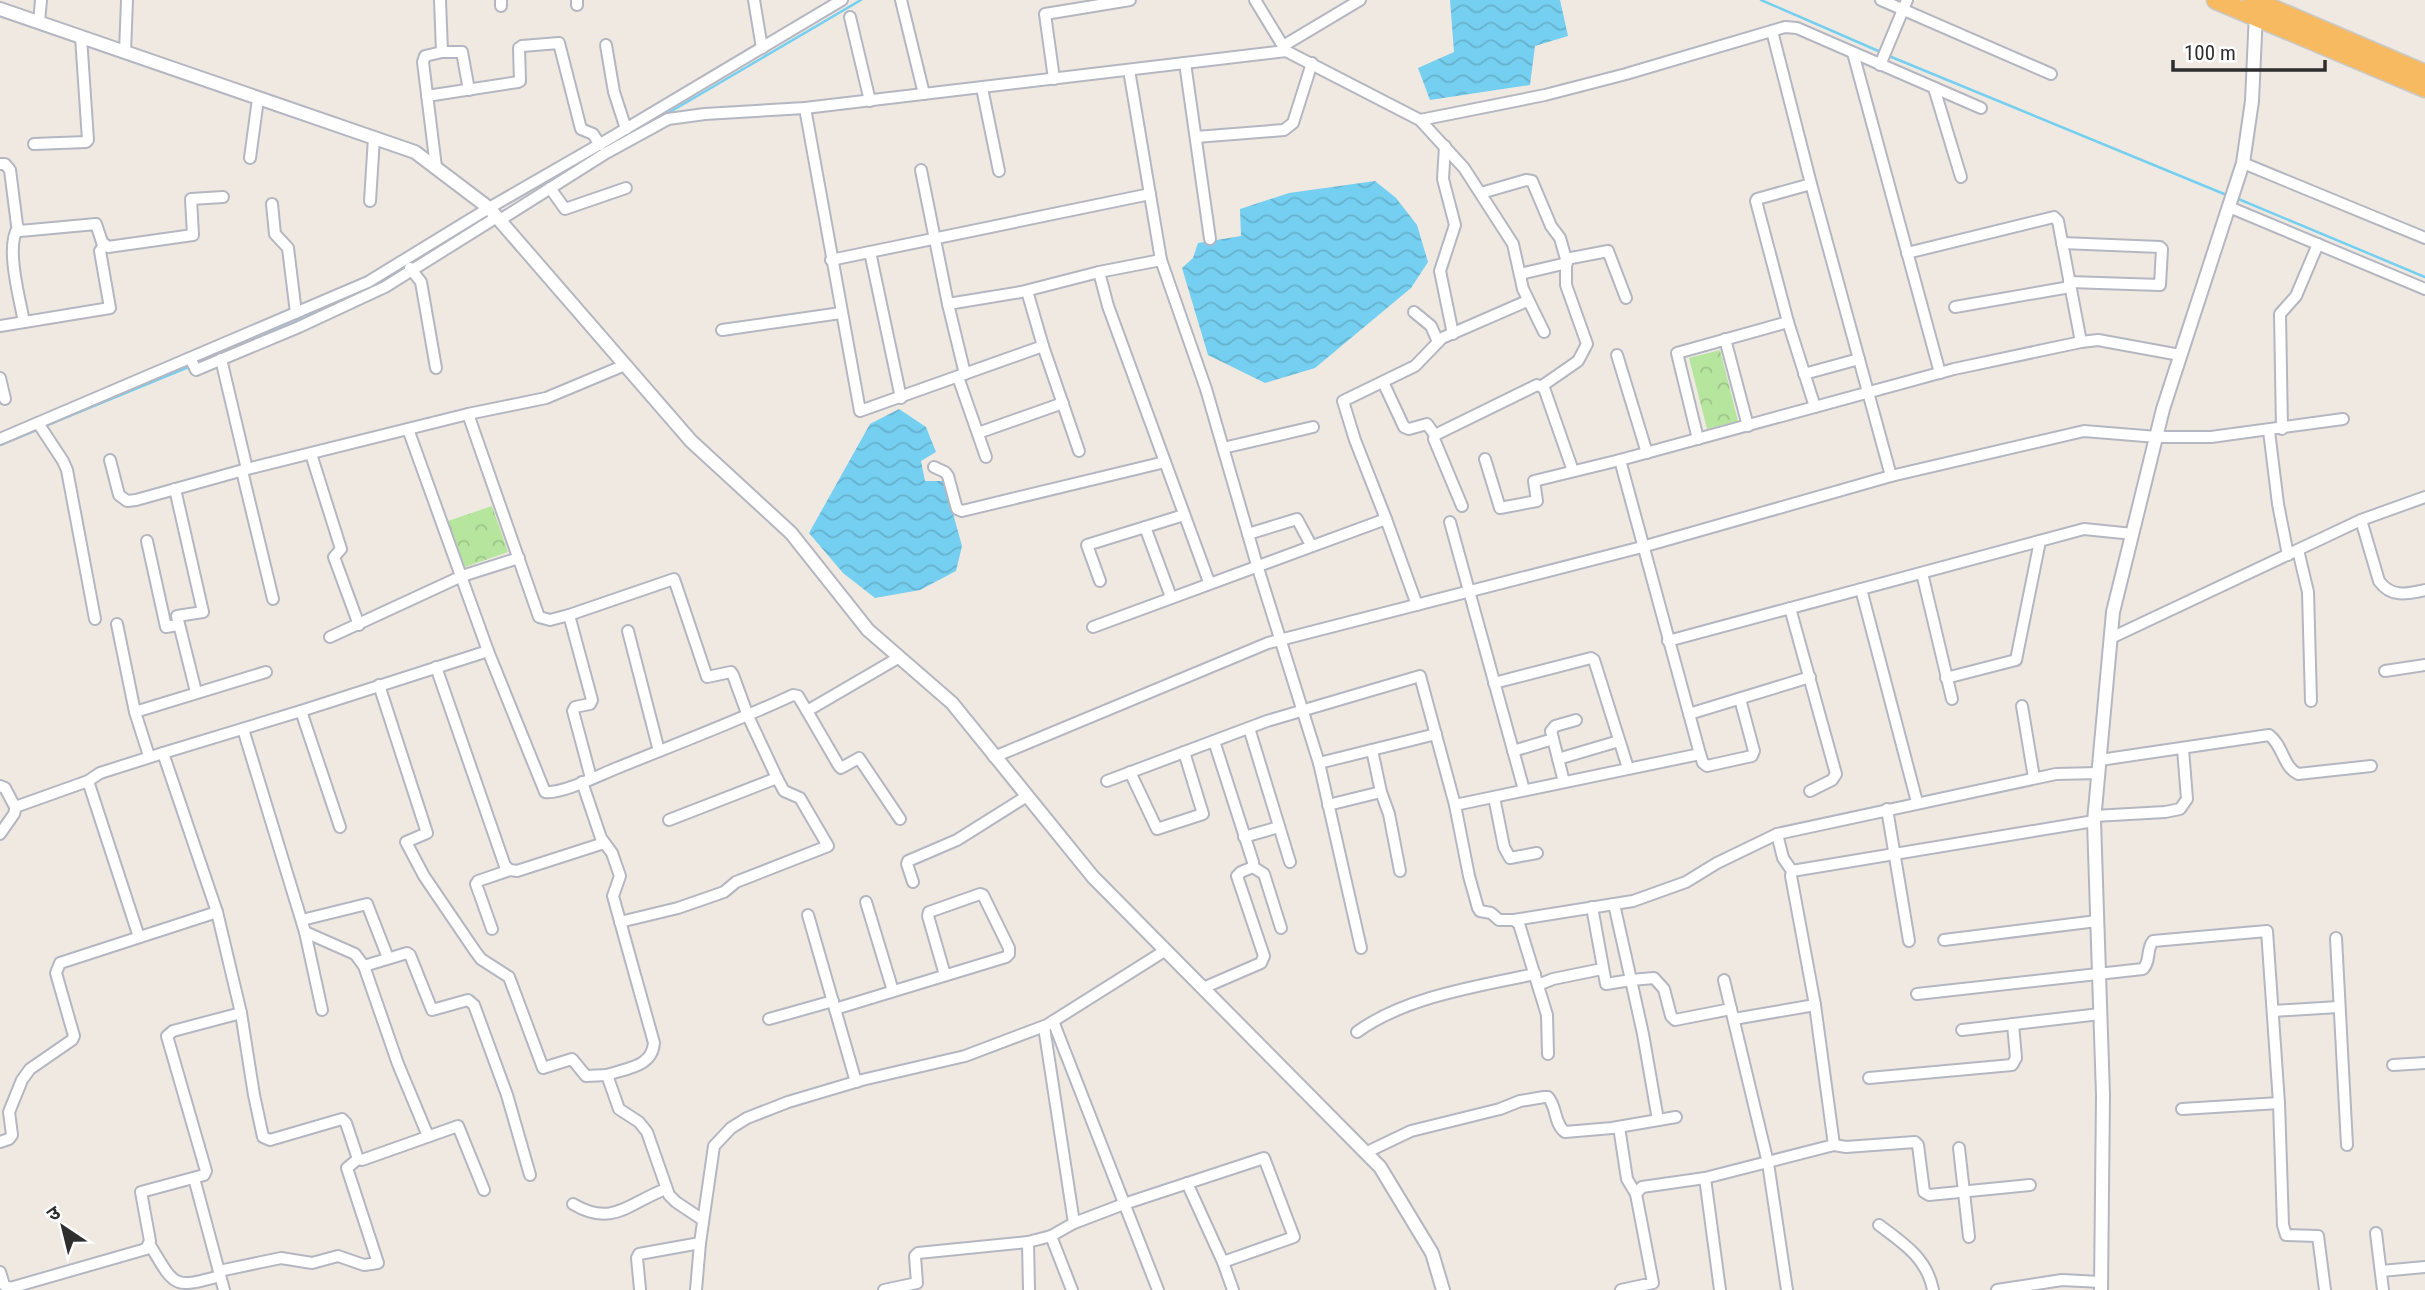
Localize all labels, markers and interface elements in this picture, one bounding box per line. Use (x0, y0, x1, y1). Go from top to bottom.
scale bar (2173, 28, 2325, 72)
text: 100 m (2184, 41, 2236, 65)
north arrow (28, 1192, 98, 1262)
text: उ (42, 1200, 65, 1226)

